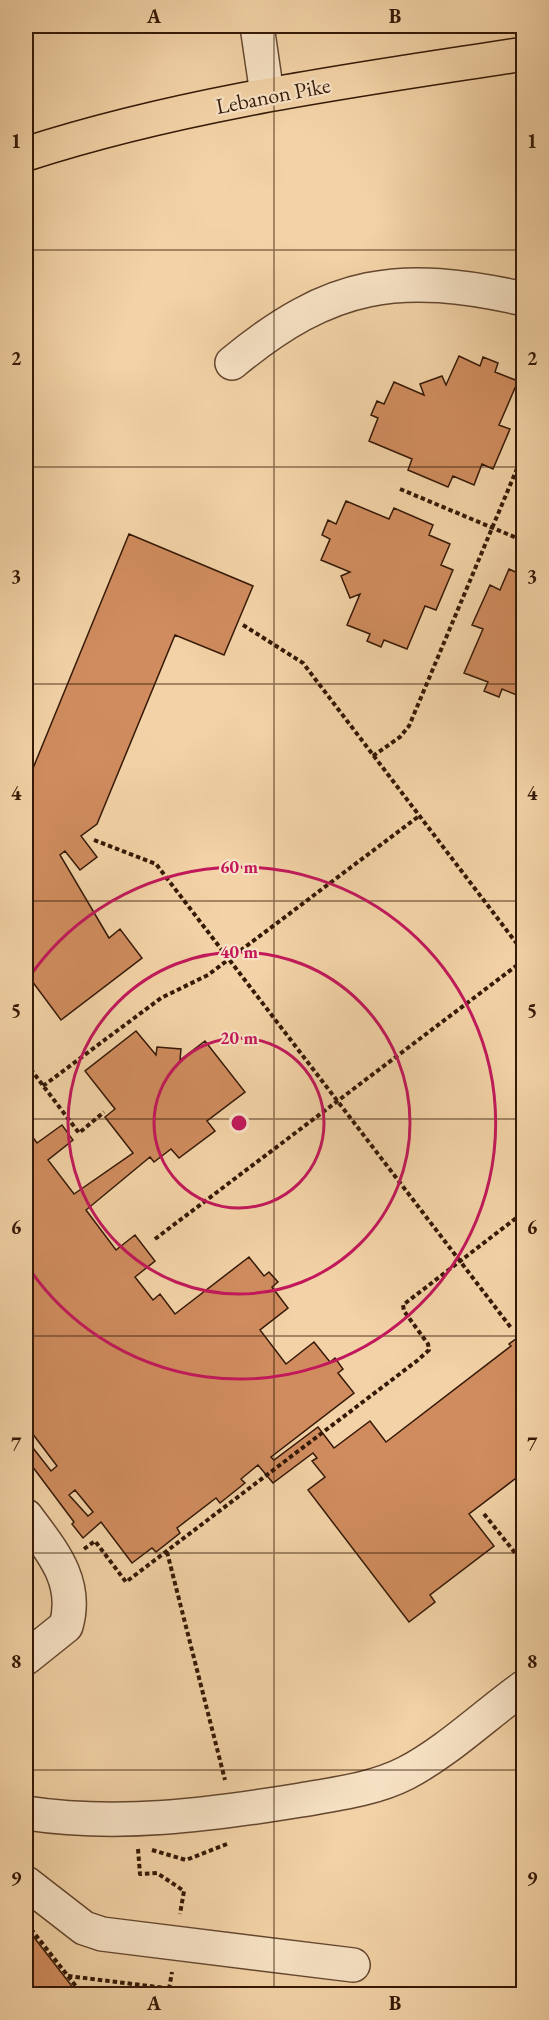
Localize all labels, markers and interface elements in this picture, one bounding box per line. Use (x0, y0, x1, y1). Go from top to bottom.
text: A (146, 3, 162, 29)
text: B (389, 3, 401, 29)
street label: Lebanon Pike (213, 70, 333, 121)
text: 1 (11, 128, 21, 154)
text: 1 (527, 128, 537, 154)
text: 2 (11, 345, 22, 371)
text: 2 (527, 345, 538, 371)
text: 3 (11, 563, 21, 589)
text: 3 (527, 563, 537, 589)
text: 4 (11, 780, 22, 806)
text: 4 (527, 780, 538, 806)
text: 60 m (220, 855, 258, 878)
text: 40 m (220, 940, 258, 963)
text: 5 (11, 997, 21, 1023)
text: 5 (527, 997, 537, 1023)
text: 20 m (220, 1026, 258, 1049)
centre of rings (229, 1113, 249, 1133)
text: 6 (11, 1214, 22, 1240)
text: 6 (527, 1214, 538, 1240)
text: 7 (11, 1431, 22, 1457)
text: 7 (527, 1431, 538, 1457)
text: 8 (11, 1648, 21, 1674)
text: 8 (527, 1648, 537, 1674)
text: 9 (11, 1865, 22, 1891)
text: 9 (527, 1865, 538, 1891)
text: A (146, 1990, 162, 2016)
text: B (389, 1990, 401, 2016)

